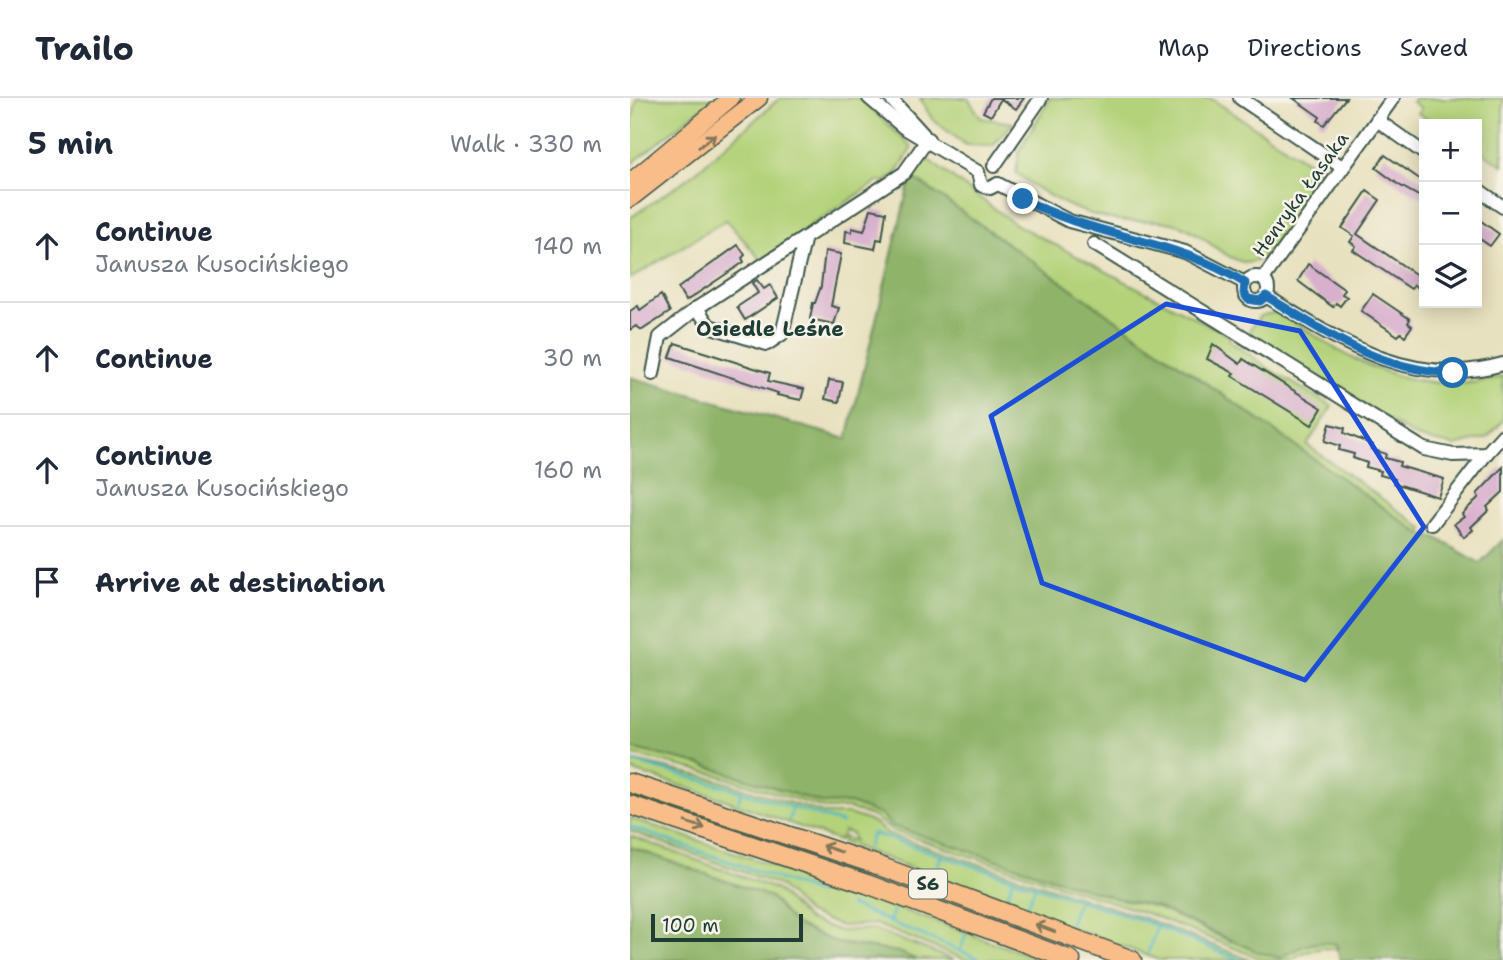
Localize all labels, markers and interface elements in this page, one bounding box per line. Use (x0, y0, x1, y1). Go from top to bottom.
text: Trailo (35, 26, 134, 71)
text: Map (1158, 32, 1209, 64)
text: Directions (1247, 32, 1362, 64)
text: Saved (1400, 32, 1468, 64)
map controls (1419, 119, 1482, 308)
button: + (1419, 119, 1482, 182)
text: 5 min (28, 123, 113, 164)
street label: Henryka Łasaka (1247, 127, 1354, 262)
text: Walk · 330 m (450, 129, 602, 159)
one-way arrow (697, 133, 715, 149)
button: − (1419, 182, 1482, 245)
route end (1007, 183, 1038, 214)
text: Continue (95, 214, 213, 249)
icon: ahead (28, 227, 66, 265)
text: 140 m (534, 231, 602, 261)
button: layers (1419, 245, 1482, 308)
text: Janusza Kusocińskiego (95, 249, 349, 279)
district label: Osiedle Leśne (696, 315, 844, 343)
icon: ahead (28, 339, 66, 377)
text: Continue (95, 341, 213, 376)
text: 30 m (543, 343, 602, 373)
route start (1437, 357, 1468, 388)
text: Continue (95, 438, 213, 473)
icon: ahead (28, 451, 66, 489)
text: 160 m (534, 455, 602, 485)
text: Janusza Kusocińskiego (95, 473, 349, 503)
icon: arrive (28, 563, 66, 601)
text: Arrive at destination (95, 565, 385, 600)
one-way arrow (684, 820, 706, 833)
one-way arrow (821, 842, 843, 854)
road number: S6 (909, 870, 947, 898)
scale bar (651, 911, 803, 943)
text: 100 m (662, 913, 719, 938)
one-way arrow (1035, 920, 1057, 933)

